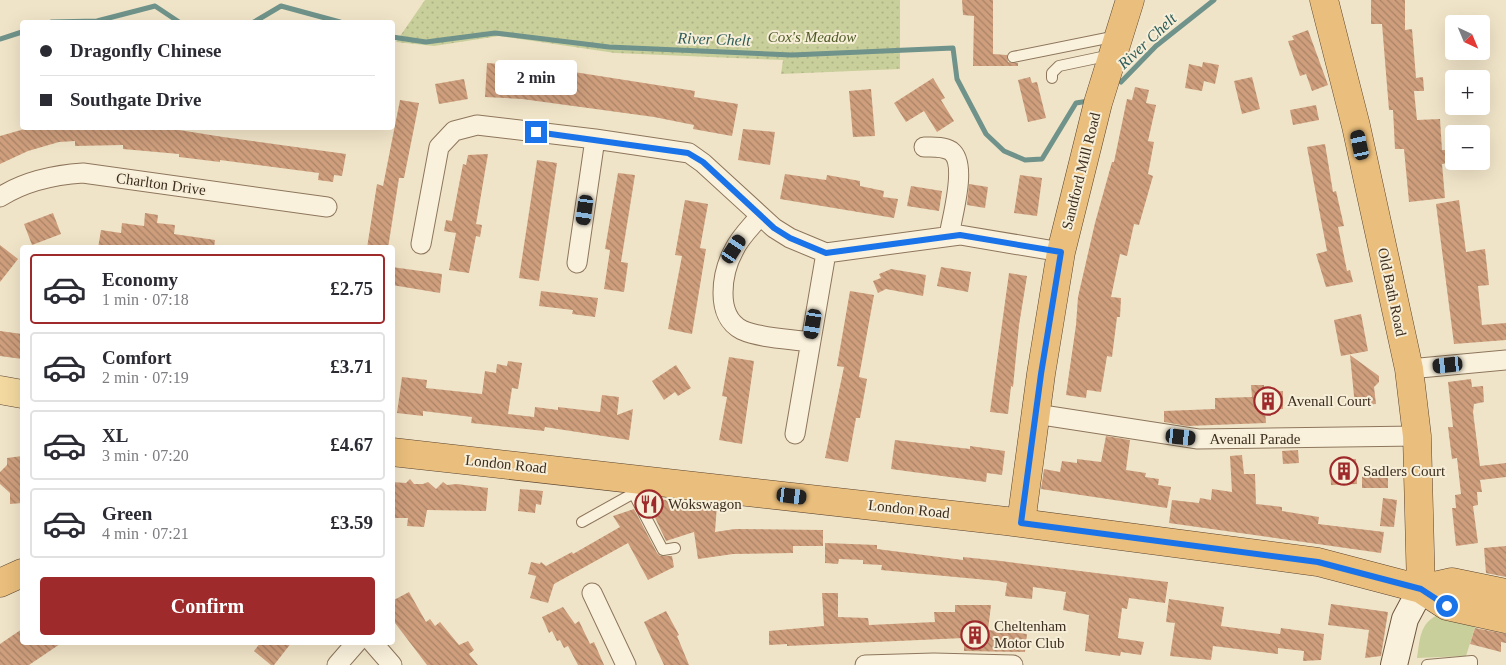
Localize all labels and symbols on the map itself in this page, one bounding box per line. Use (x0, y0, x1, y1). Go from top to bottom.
water label: River Chelt (1114, 9, 1180, 73)
north arrow (1445, 15, 1490, 60)
water label: River Chelt (676, 29, 751, 49)
park label: Cox's Meadow (768, 29, 856, 45)
callout: 2 min (495, 59, 577, 94)
street label: Sandford Mill Road (1059, 110, 1103, 231)
route end (525, 121, 547, 143)
car (1349, 129, 1370, 161)
street label: Charlton Drive (115, 170, 207, 198)
car (575, 194, 594, 226)
car (719, 232, 748, 266)
street label: Old Bath Road (1375, 246, 1409, 338)
car (803, 308, 822, 340)
car (1432, 356, 1463, 374)
building icon: Avenall Court (1253, 386, 1283, 416)
place label: Avenall Court (1287, 393, 1372, 409)
car (1165, 428, 1196, 446)
street label: Avenall Parade (1210, 431, 1301, 447)
street label: London Road (464, 452, 548, 476)
building icon: Sadlers Court (1329, 456, 1359, 486)
place label: Sadlers Court (1363, 463, 1446, 479)
car (776, 487, 807, 505)
restaurant icon: Wokswagon (634, 489, 664, 519)
place label: Wokswagon (668, 496, 742, 512)
street label: London Road (867, 497, 951, 521)
route start (1436, 595, 1458, 617)
place label: Cheltenham Motor Club (994, 618, 1067, 651)
building icon: Cheltenham Motor Club (960, 620, 990, 650)

